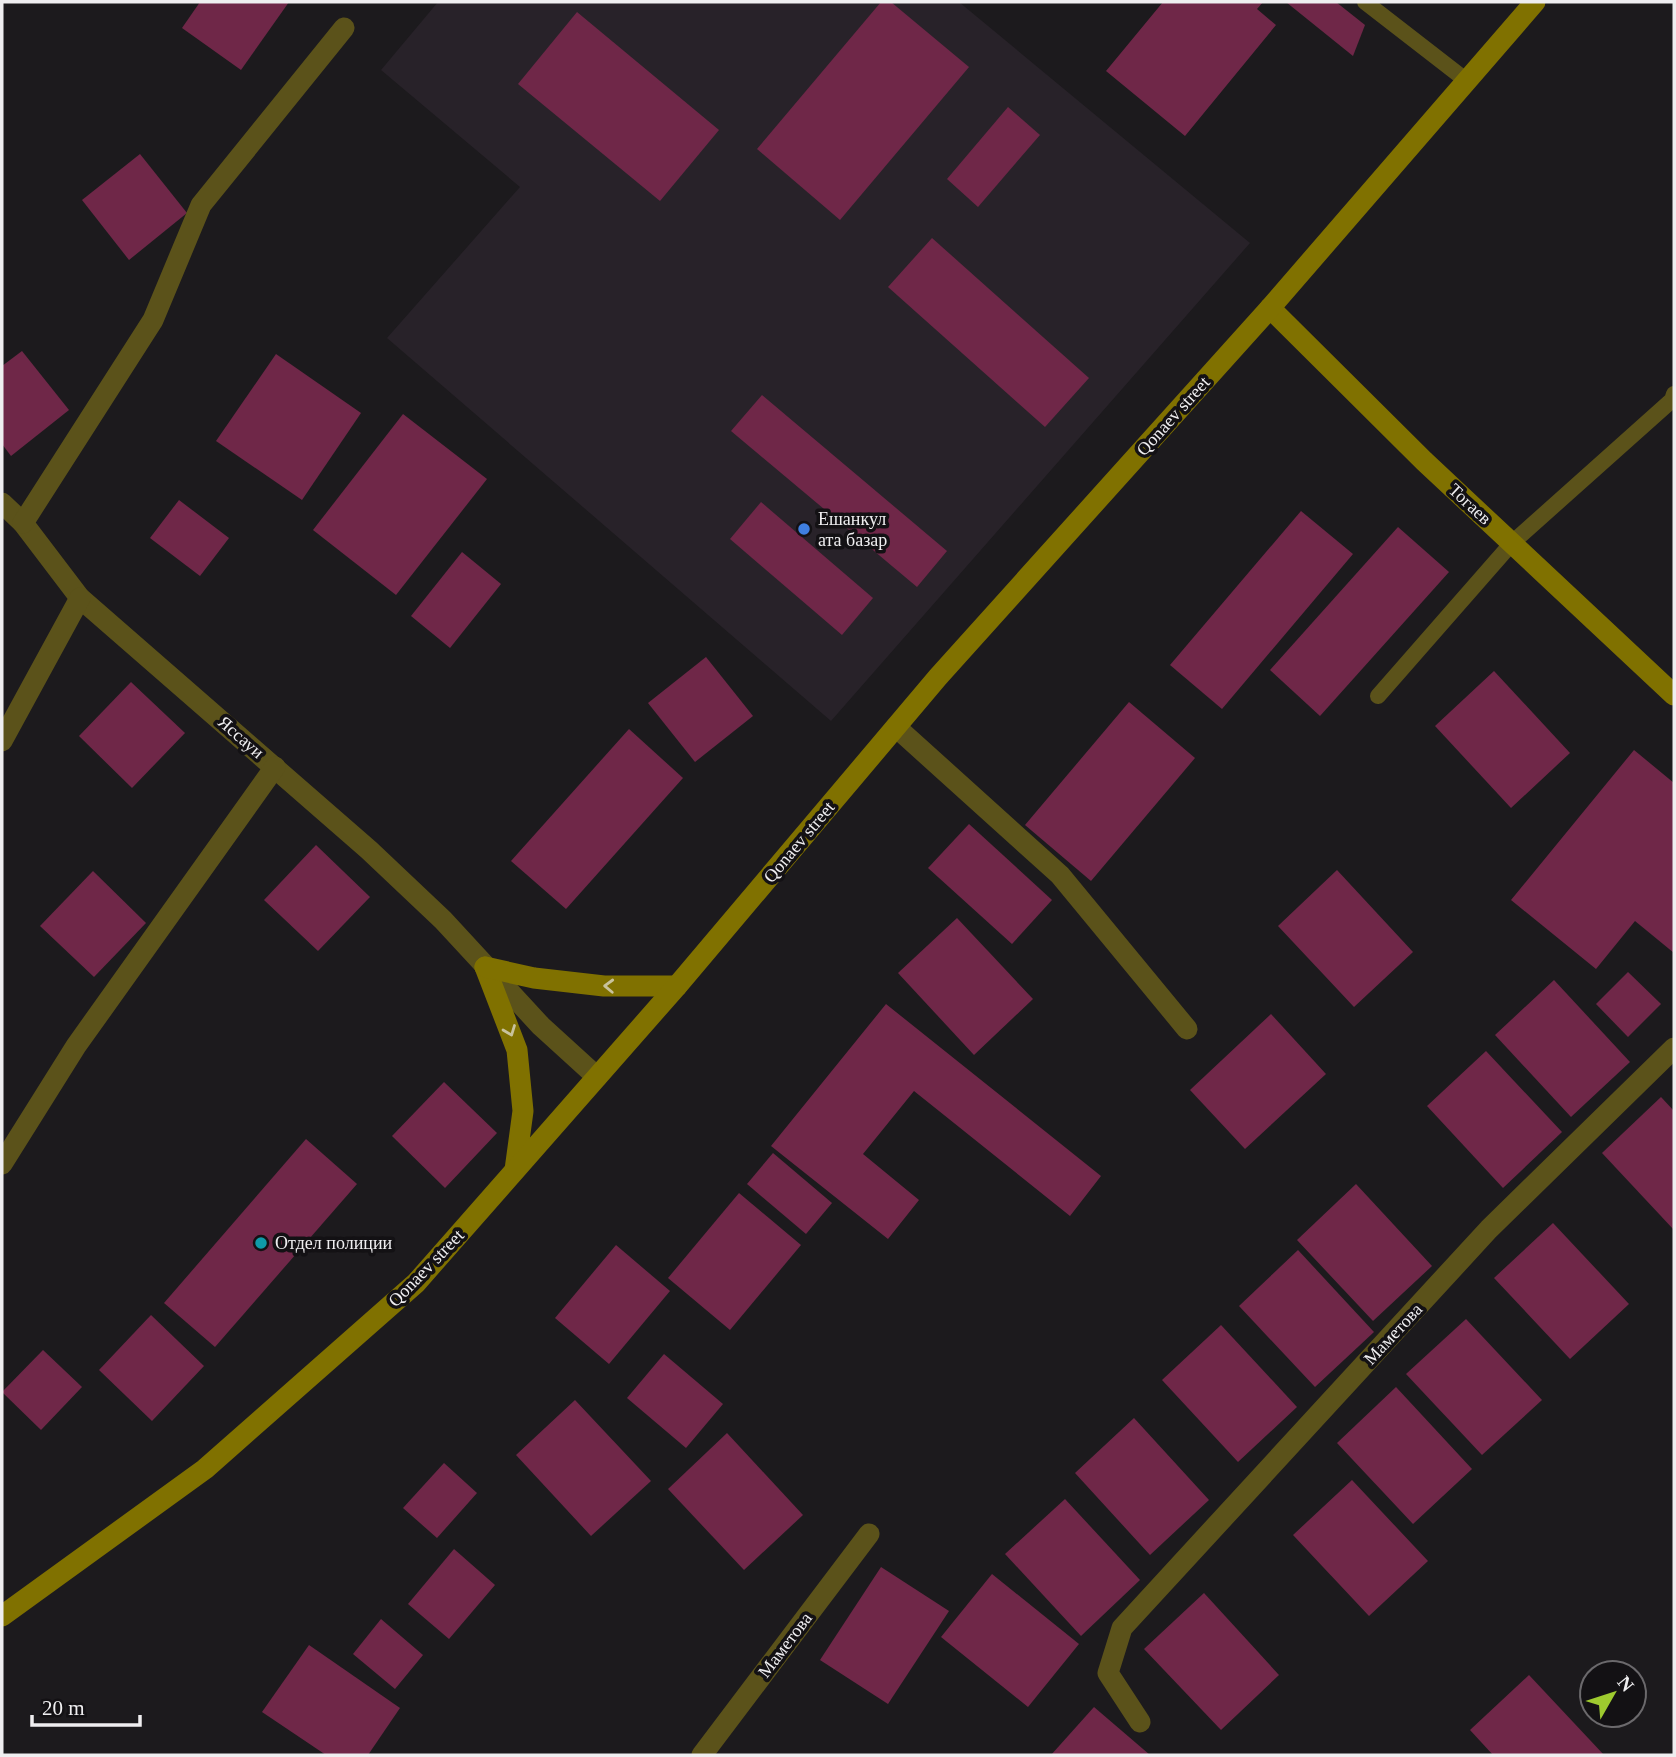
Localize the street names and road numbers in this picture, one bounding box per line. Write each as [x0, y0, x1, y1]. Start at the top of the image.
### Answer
street label: Qonaev street [1132, 372, 1214, 460]
street label: Тогаев [1445, 479, 1495, 529]
street label: Яссауи [214, 712, 268, 762]
street label: Qonaev street [759, 797, 839, 887]
street label: Qonaev street [384, 1225, 468, 1311]
street label: Маметова [1360, 1299, 1426, 1369]
street label: Маметова [754, 1609, 816, 1681]

